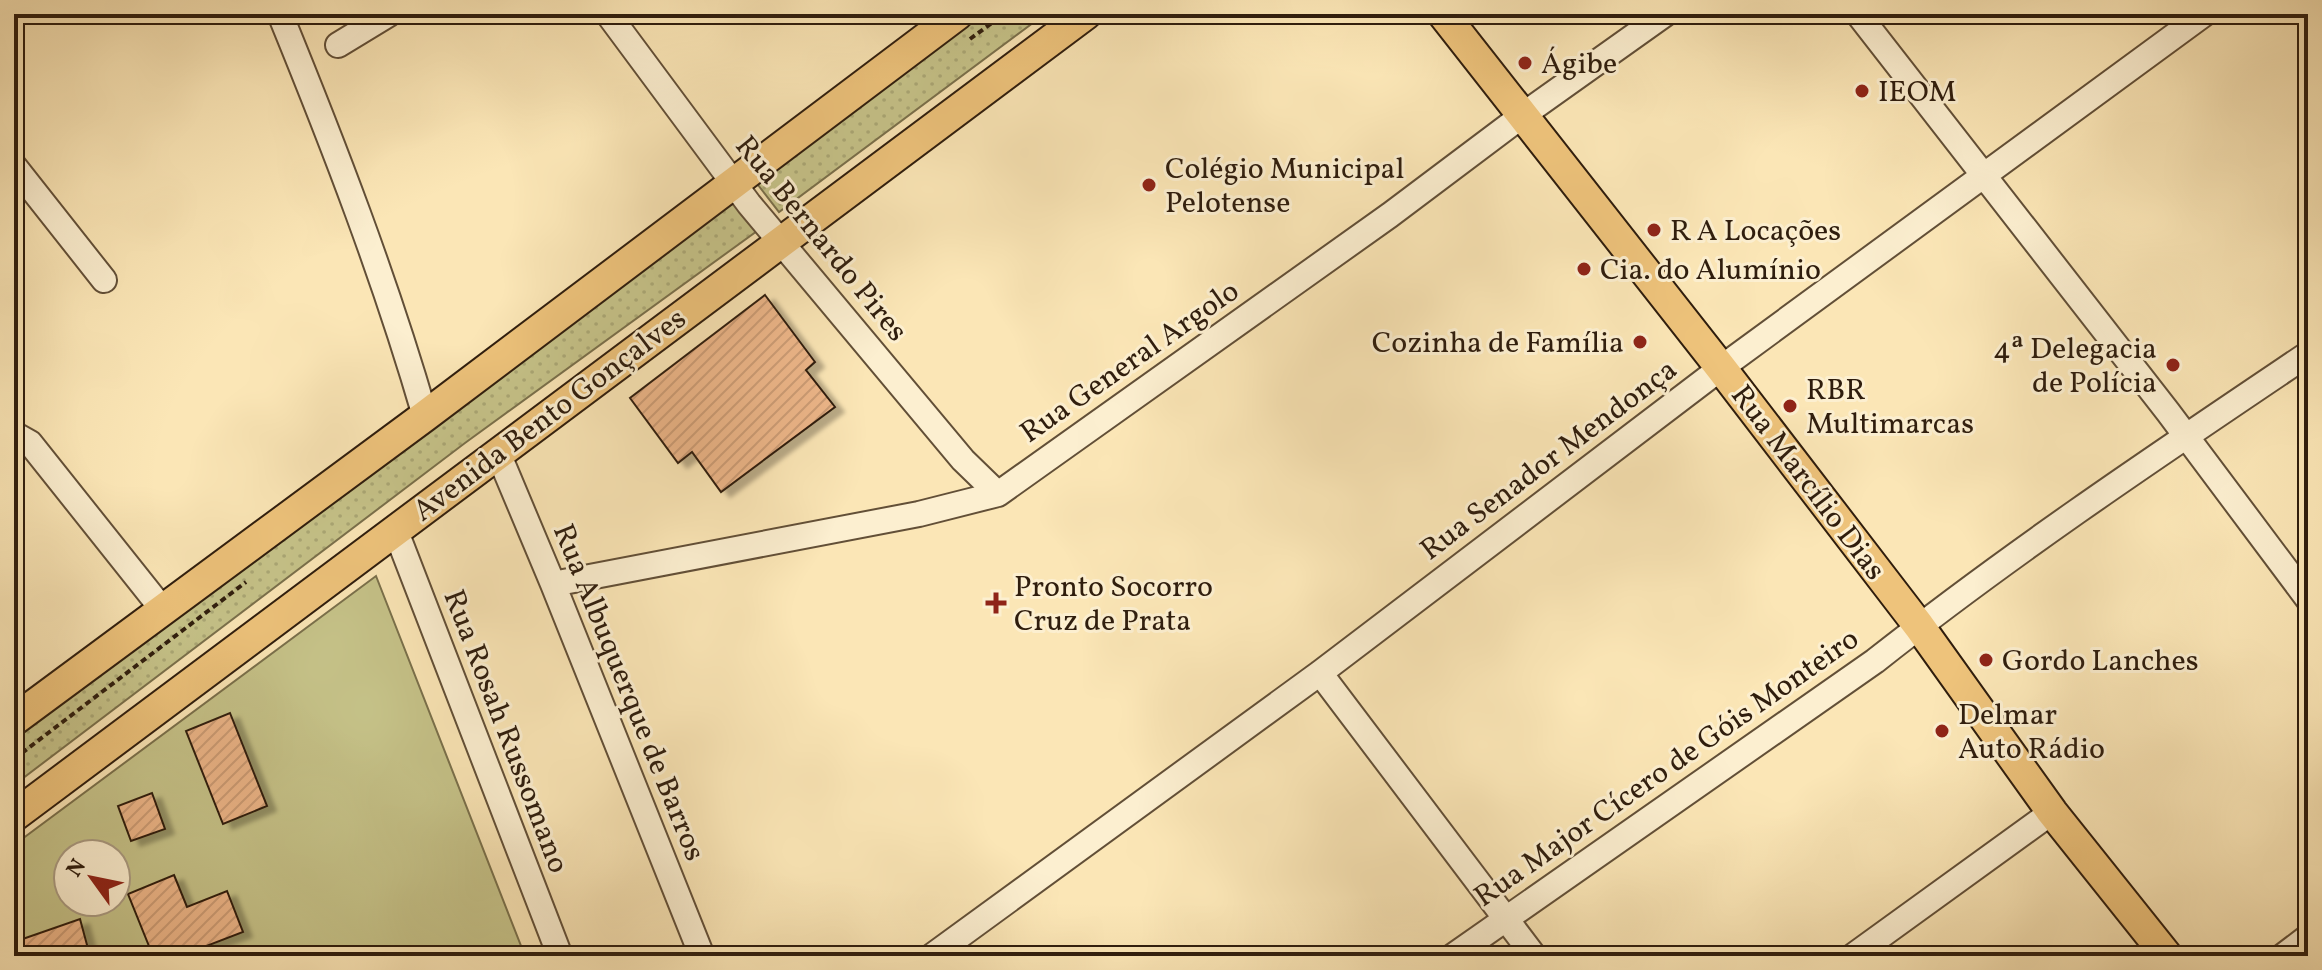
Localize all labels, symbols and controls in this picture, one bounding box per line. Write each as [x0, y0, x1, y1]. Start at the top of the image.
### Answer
place label: Ágibe [1541, 44, 1617, 86]
marker: Ágibe [1516, 54, 1534, 72]
place label: IEOM [1878, 72, 1957, 114]
marker: IEOM [1853, 82, 1871, 100]
street label: Rua Bernardo Pires [724, 127, 917, 351]
place label: Colégio Municipal Pelotense [1165, 149, 1405, 225]
marker: Colégio Municipal Pelotense [1140, 176, 1158, 194]
place label: R A Locações [1670, 211, 1841, 253]
marker: R A Locações [1645, 221, 1663, 239]
place label: Cia. do Alumínio [1600, 250, 1821, 292]
marker: Cia. do Alumínio [1575, 260, 1593, 278]
street label: Rua General Argolo [1012, 271, 1248, 454]
street label: Avenida Bento Gonçalves [405, 299, 696, 532]
place label: Cozinha de Família [1372, 323, 1624, 365]
place label: 4ª Delegacia de Polícia [1993, 329, 2157, 405]
marker: Cozinha de Família [1631, 333, 1649, 351]
street label: Rua Senador Mendonça [1412, 350, 1686, 571]
marker: 4ª Delegacia de Polícia [2164, 356, 2182, 374]
place label: RBR Multimarcas [1806, 370, 1974, 446]
street label: Rua Marcílio Dias [1720, 377, 1895, 590]
marker: RBR Multimarcas [1781, 397, 1799, 415]
street label: Rua Albuquerque de Barros [541, 518, 715, 868]
place label: Pronto Socorro Cruz de Prata [1014, 567, 1213, 643]
street label: Rua Rosah Russomano [432, 584, 579, 879]
marker: Pronto Socorro Cruz de Prata [985, 592, 1007, 614]
street label: Rua Major Cícero de Góis Monteiro [1466, 619, 1868, 918]
place label: Gordo Lanches [2002, 641, 2199, 683]
marker: Gordo Lanches [1977, 651, 1995, 669]
place label: Delmar Auto Rádio [1958, 695, 2105, 771]
marker: Delmar Auto Rádio [1933, 722, 1951, 740]
north arrow [52, 838, 132, 918]
text: N [60, 853, 95, 884]

